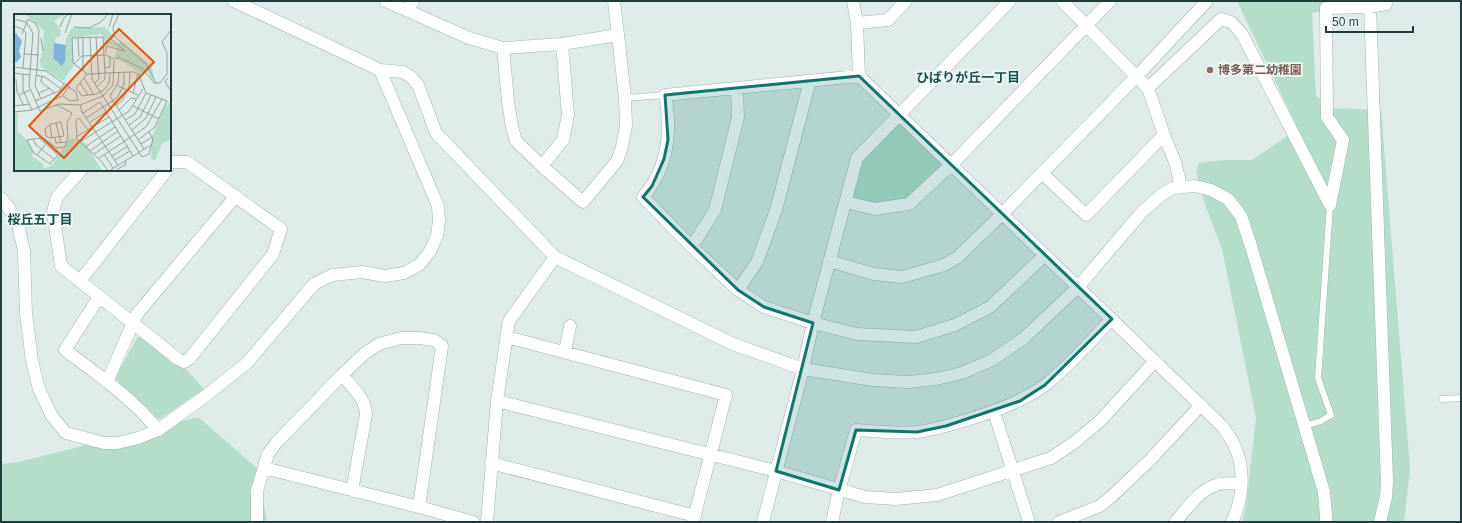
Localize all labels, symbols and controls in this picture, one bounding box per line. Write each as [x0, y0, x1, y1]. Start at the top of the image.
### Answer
scale bar [1326, 8, 1413, 34]
inset map [14, 14, 171, 171]
text: 50 m [1332, 15, 1359, 29]
place label: 博多第二幼稚園 [1218, 63, 1302, 77]
marker: 博多第二幼稚園 [1205, 65, 1215, 75]
district label: ひばりが丘一丁目 [916, 70, 1020, 85]
district label: 桜丘五丁目 [7, 212, 73, 227]

